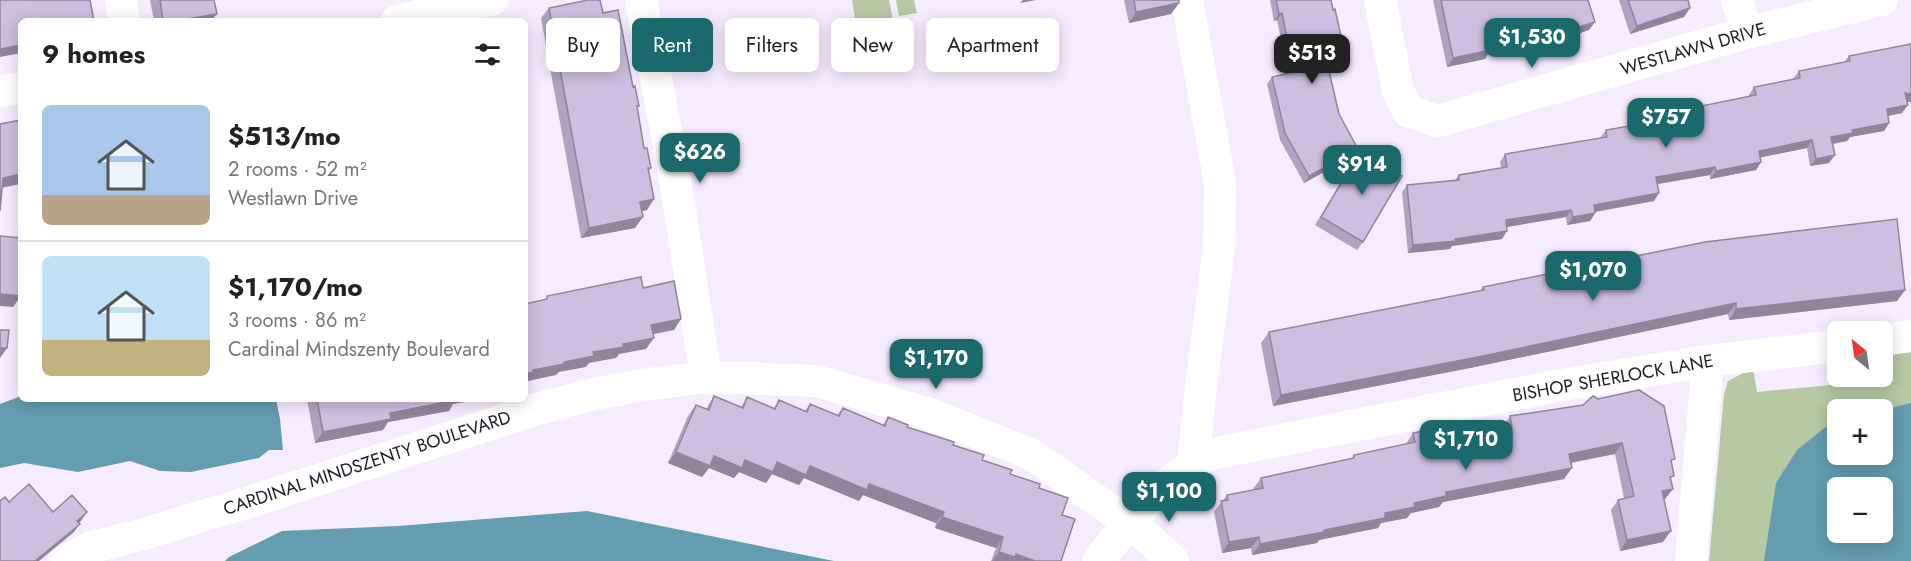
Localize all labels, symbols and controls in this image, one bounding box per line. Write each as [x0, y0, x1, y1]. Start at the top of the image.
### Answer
street label: WESTLAWN DRIVE [1617, 16, 1769, 82]
chip: Buy [546, 18, 620, 72]
chip: Rent [632, 18, 713, 72]
chip: Filters [725, 18, 819, 72]
chip: New [831, 18, 914, 72]
chip: Apartment [926, 18, 1059, 72]
pin: $1,530 [1483, 18, 1581, 69]
text: $1,530 [1498, 23, 1566, 52]
pin: $513 [1276, 34, 1348, 85]
text: 9 homes [42, 35, 145, 73]
icon: filters [471, 38, 504, 71]
text: $513 [1288, 39, 1336, 68]
pin: $757 [1630, 98, 1702, 149]
text: $757 [1641, 103, 1691, 132]
text: $513/mo [228, 117, 341, 155]
icon: home [90, 129, 162, 201]
pin: $626 [664, 133, 736, 184]
text: $626 [674, 138, 726, 167]
pin: $914 [1326, 145, 1398, 196]
text: $914 [1337, 150, 1387, 179]
text: 2 rooms · 52 m² [228, 155, 367, 184]
text: Westlawn Drive [228, 184, 358, 213]
pin: $1,070 [1544, 251, 1642, 302]
text: $1,070 [1559, 256, 1627, 285]
text: $1,170/mo [228, 268, 363, 306]
icon: home [90, 280, 162, 352]
text: 3 rooms · 86 m² [228, 306, 366, 335]
north arrow [1827, 321, 1893, 387]
map controls [1827, 321, 1893, 543]
text: Cardinal Mindszenty Boulevard [228, 335, 490, 364]
pin: $1,170 [887, 339, 985, 390]
text: $1,170 [904, 344, 968, 373]
street label: BISHOP SHERLOCK LANE [1511, 348, 1715, 408]
button: + [1827, 399, 1893, 465]
street label: CARDINAL MINDSZENTY BOULEVARD [220, 404, 514, 522]
pin: $1,710 [1417, 420, 1515, 471]
text: $1,710 [1434, 425, 1498, 454]
pin: $1,100 [1120, 472, 1218, 523]
text: $1,100 [1136, 477, 1202, 506]
button: − [1827, 477, 1893, 543]

